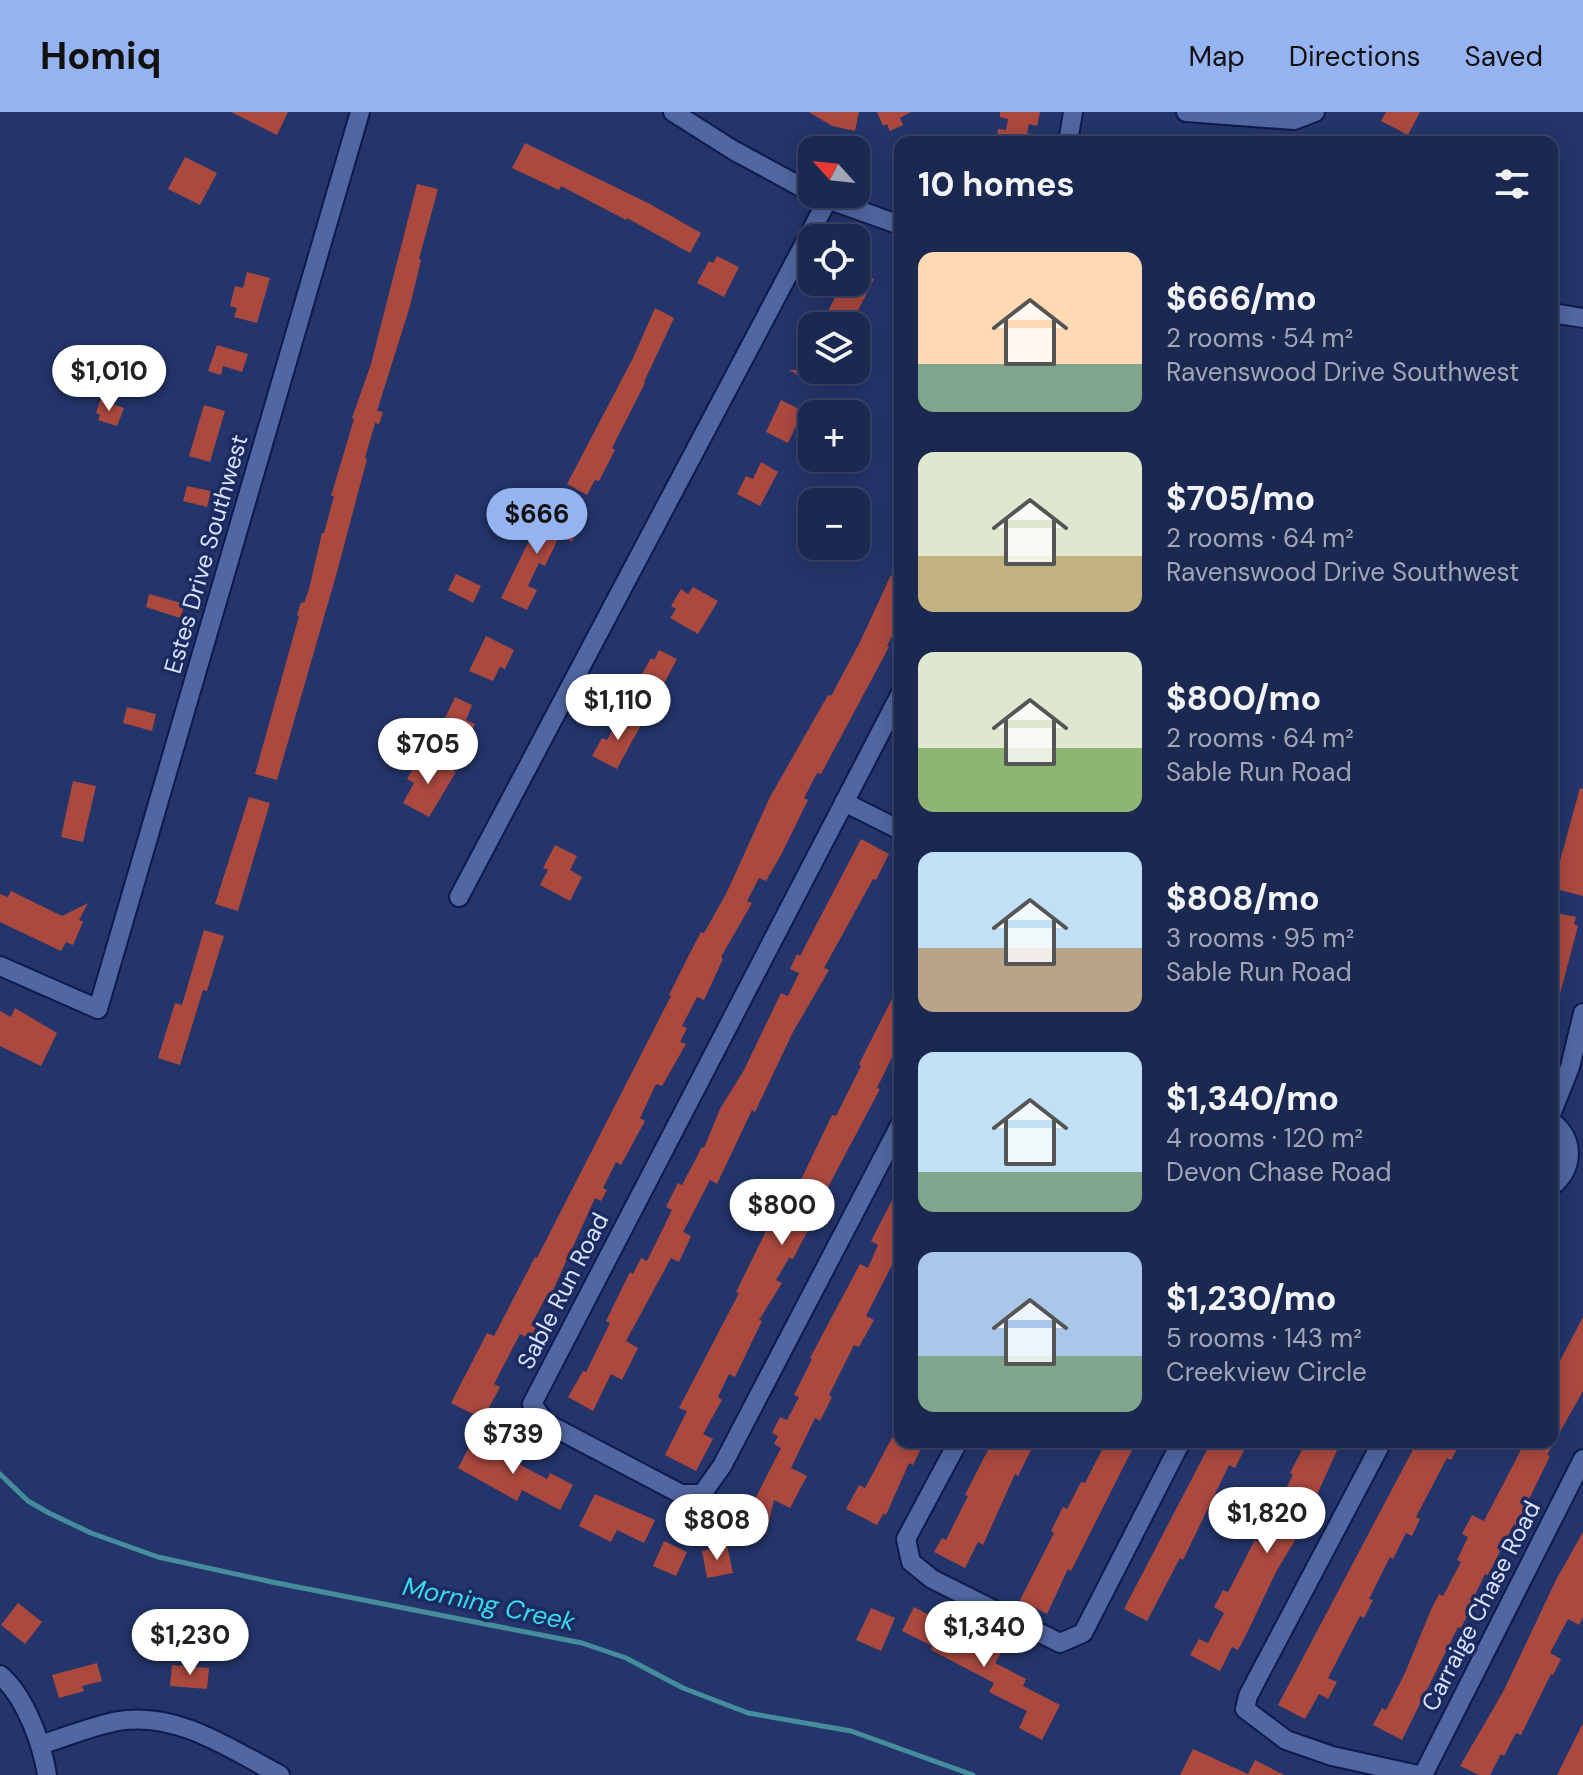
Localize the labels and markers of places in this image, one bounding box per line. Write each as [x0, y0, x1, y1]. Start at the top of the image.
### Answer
pin: $1,010 [44, 345, 174, 413]
pin: $666 [490, 488, 584, 556]
pin: $1,110 [553, 674, 683, 742]
pin: $705 [381, 718, 475, 786]
pin: $800 [735, 1179, 829, 1247]
pin: $739 [466, 1408, 560, 1476]
pin: $1,820 [1202, 1487, 1332, 1555]
pin: $808 [670, 1494, 764, 1562]
pin: $1,340 [919, 1601, 1049, 1669]
pin: $1,230 [125, 1609, 255, 1677]

